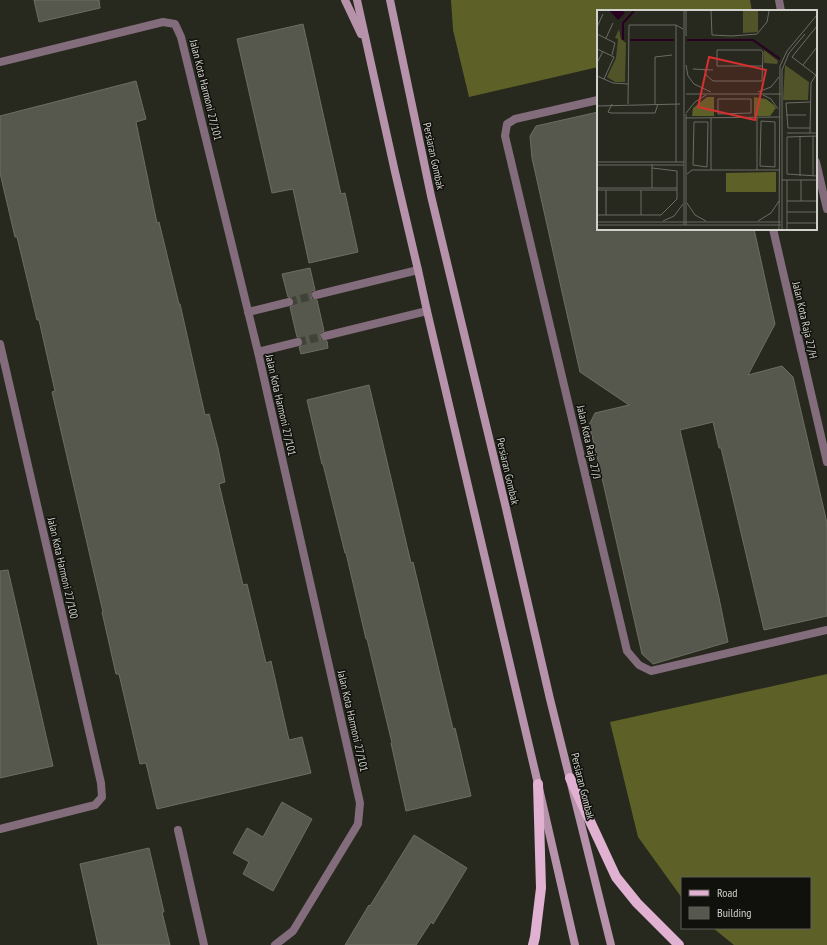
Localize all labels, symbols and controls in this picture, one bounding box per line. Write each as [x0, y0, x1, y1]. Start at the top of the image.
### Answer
inset map [597, 10, 817, 230]
street label: Jalan Kota Harmoni 27/101 [186, 37, 225, 142]
street label: Persiaran Gombak [420, 121, 448, 191]
street label: Jalan Kota Raja 27/H [789, 279, 821, 360]
street label: Jalan Kota Harmoni 27/101 [262, 352, 299, 457]
street label: Jalan Kota Raja 27/J [573, 403, 604, 480]
street label: Persiaran Gombak [494, 436, 523, 506]
street label: Jalan Kota Harmoni 27/100 [44, 515, 81, 620]
street label: Jalan Kota Harmoni 27/101 [334, 668, 371, 773]
street label: Persiaran Gombak [568, 751, 598, 821]
legend [681, 877, 811, 929]
text: Road [717, 885, 737, 900]
text: Building [717, 905, 752, 920]

